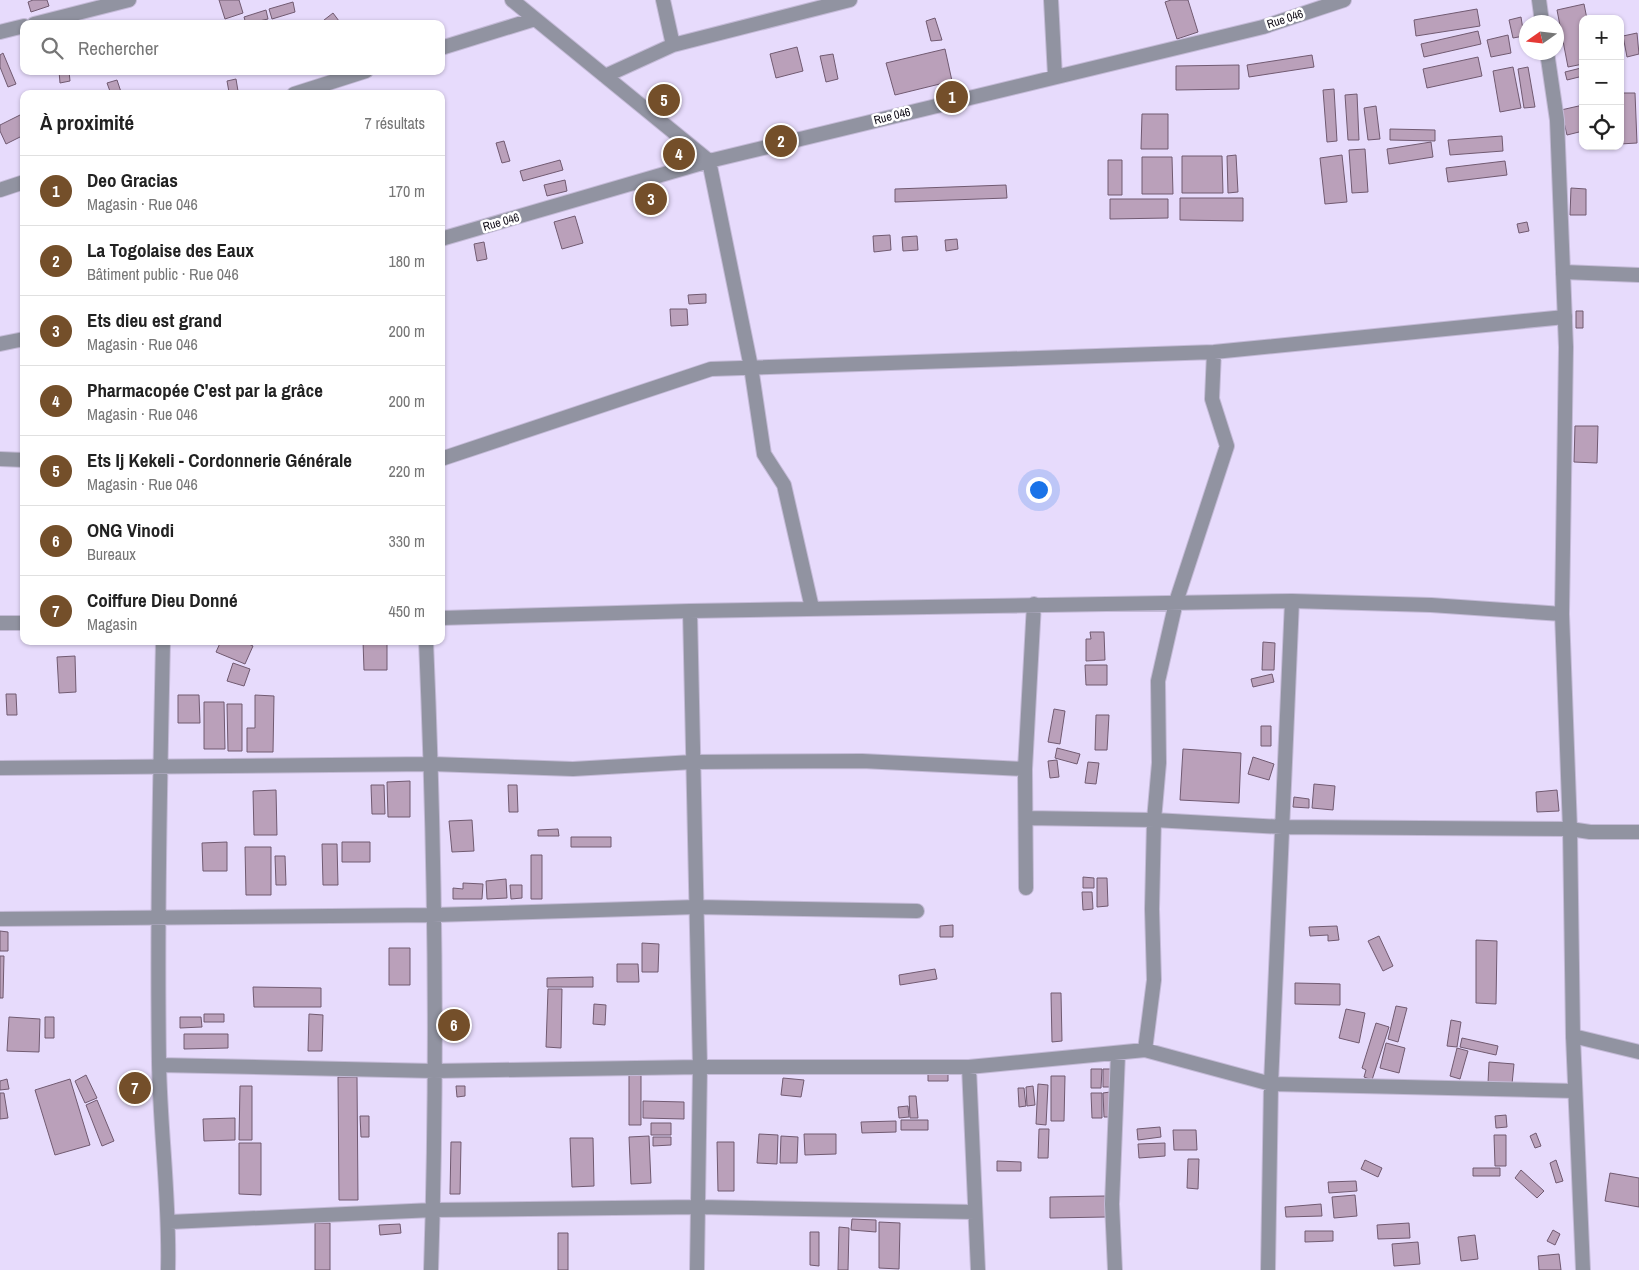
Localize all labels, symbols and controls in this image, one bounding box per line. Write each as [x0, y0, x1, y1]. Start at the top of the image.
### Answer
street label: Rue 046 [1265, 6, 1305, 32]
north arrow [1519, 15, 1564, 60]
map controls [1579, 15, 1624, 150]
button: + [1579, 15, 1624, 60]
search box [20, 20, 445, 75]
icon: search [38, 34, 66, 62]
text: Rechercher [78, 35, 159, 61]
button: − [1579, 60, 1624, 105]
pin: 1 [936, 78, 968, 116]
pin: 5 [648, 81, 680, 119]
street label: Rue 046 [872, 104, 912, 128]
button: locate [1579, 105, 1624, 150]
text: À proximité [40, 108, 134, 137]
text: 7 résultats [364, 112, 425, 134]
pin: 2 [765, 122, 797, 160]
pin: 4 [663, 135, 695, 173]
text: Deo Gracias [87, 167, 178, 193]
text: 1 [52, 180, 60, 202]
text: 170 m [389, 180, 425, 202]
pin: 3 [635, 180, 667, 218]
text: Magasin · Rue 046 [87, 193, 198, 215]
street label: Rue 046 [481, 209, 521, 235]
text: La Togolaise des Eaux [87, 237, 254, 263]
text: 2 [52, 250, 60, 272]
text: 180 m [389, 250, 425, 272]
text: Bâtiment public · Rue 046 [87, 263, 239, 285]
text: Ets dieu est grand [87, 307, 222, 333]
text: 3 [52, 320, 60, 342]
text: 200 m [389, 320, 425, 342]
text: Magasin · Rue 046 [87, 333, 198, 355]
text: Pharmacopée C'est par la grâce [87, 377, 323, 403]
text: 4 [52, 390, 60, 412]
text: 200 m [389, 390, 425, 412]
text: Magasin · Rue 046 [87, 403, 198, 425]
text: Ets Ij Kekeli - Cordonnerie Générale [87, 447, 352, 473]
text: 5 [52, 460, 60, 482]
text: 220 m [389, 460, 425, 482]
text: Magasin · Rue 046 [87, 473, 198, 495]
your location [1026, 477, 1052, 503]
text: ONG Vinodi [87, 517, 174, 543]
text: 6 [52, 530, 60, 552]
text: 330 m [389, 530, 425, 552]
text: Bureaux [87, 543, 136, 565]
text: Coiffure Dieu Donné [87, 587, 238, 613]
text: 7 [52, 600, 60, 622]
text: 450 m [389, 600, 425, 622]
text: Magasin [87, 613, 137, 635]
pin: 6 [438, 1006, 470, 1044]
pin: 7 [119, 1069, 151, 1107]

